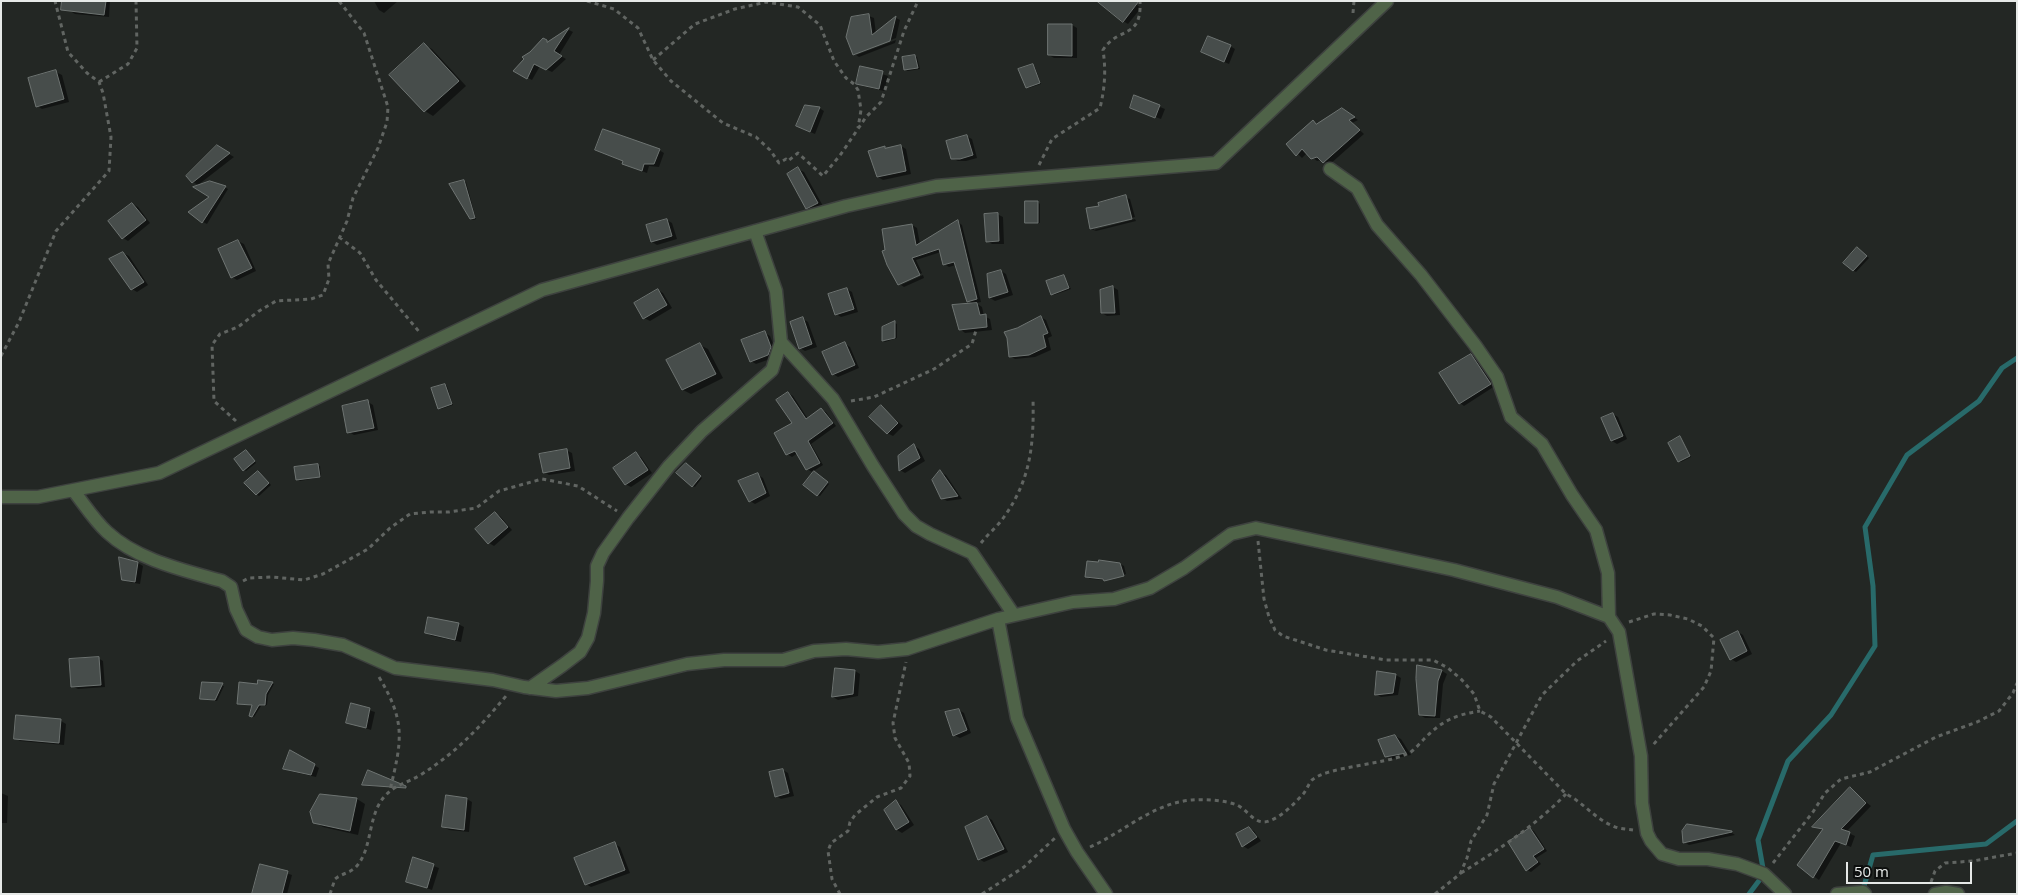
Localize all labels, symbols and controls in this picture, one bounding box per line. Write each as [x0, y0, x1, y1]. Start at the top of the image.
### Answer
scale bar [1848, 852, 1974, 884]
text: 50 m [1854, 861, 1889, 881]

